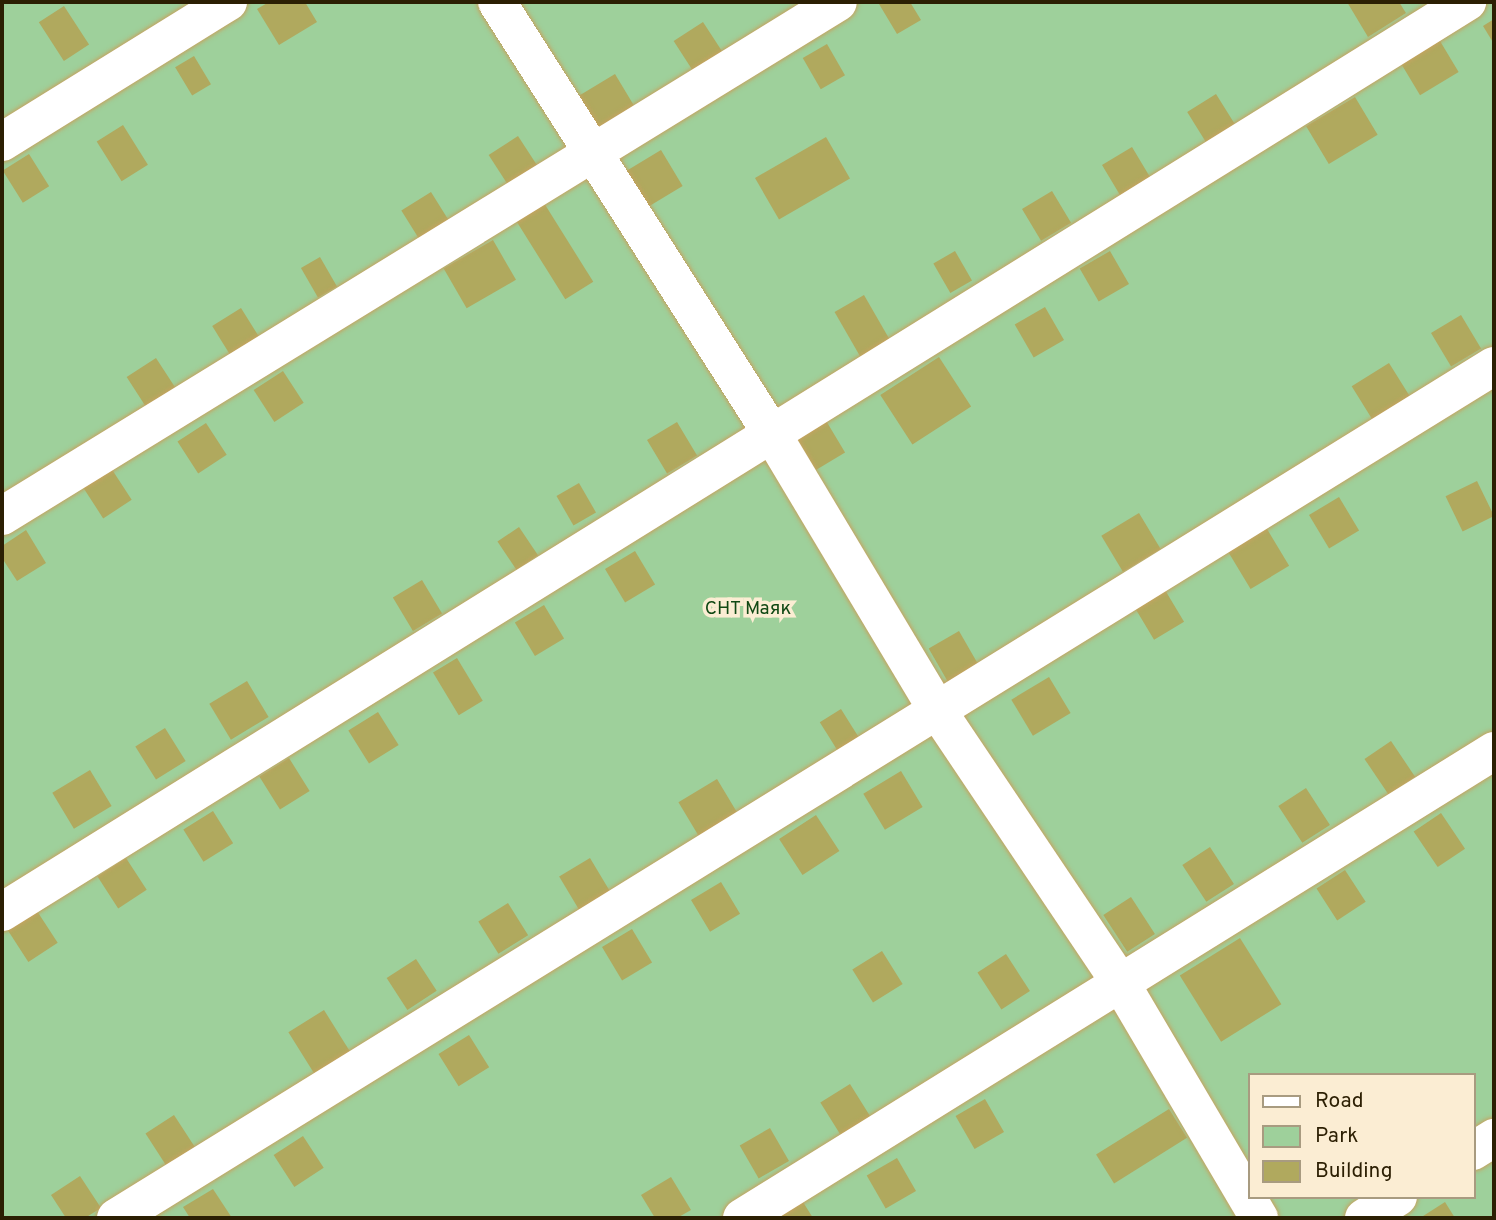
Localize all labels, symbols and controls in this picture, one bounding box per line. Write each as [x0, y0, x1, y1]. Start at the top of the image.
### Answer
park label: СНТ Маяк [704, 599, 792, 621]
legend [1248, 1073, 1475, 1199]
text: Road [1315, 1088, 1364, 1115]
text: Park [1315, 1123, 1358, 1150]
text: Building [1315, 1158, 1393, 1185]

